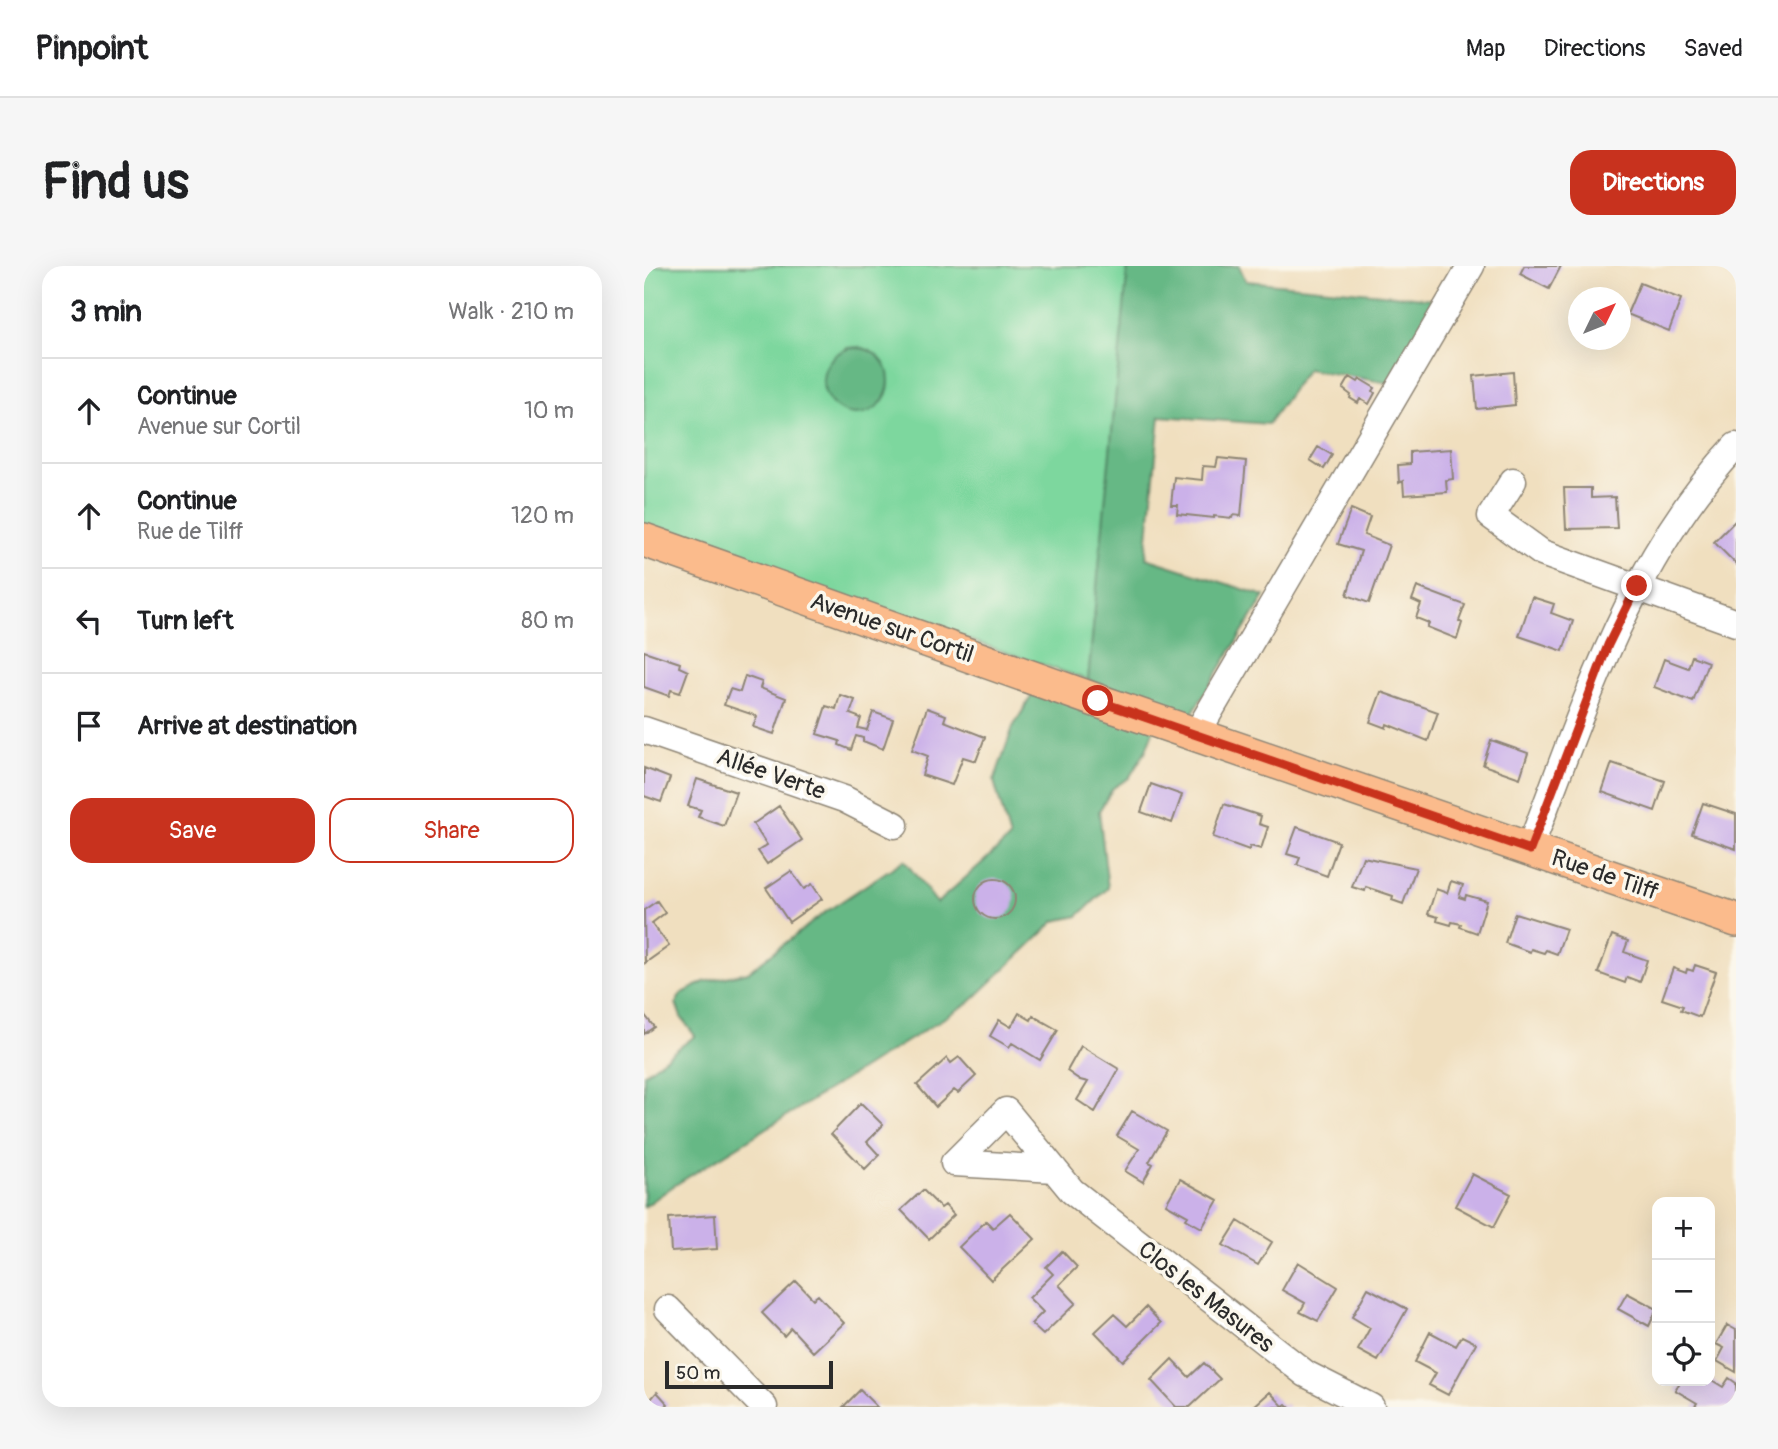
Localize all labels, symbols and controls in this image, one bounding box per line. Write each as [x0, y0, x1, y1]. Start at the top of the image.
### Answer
text: Pinpoint [35, 28, 148, 69]
text: Map [1466, 34, 1506, 63]
text: Directions [1544, 34, 1645, 63]
text: Saved [1683, 34, 1743, 63]
button: Directions [1570, 150, 1736, 215]
text: Find us [42, 152, 189, 213]
north arrow [1568, 287, 1631, 350]
text: 3 min [70, 293, 142, 330]
text: Walk · 210 m [448, 297, 574, 326]
text: Continue [137, 380, 237, 412]
icon: ahead [70, 392, 108, 430]
text: 10 m [524, 396, 574, 425]
text: Avenue sur Cortil [137, 412, 301, 441]
text: Continue [137, 485, 237, 517]
icon: ahead [70, 497, 108, 535]
text: 120 m [511, 501, 574, 530]
text: Rue de Tilff [137, 517, 243, 546]
route end [1621, 570, 1652, 601]
street label: Avenue sur Cortil [806, 586, 978, 670]
icon: left [70, 602, 108, 640]
text: Turn left [137, 605, 233, 637]
text: 80 m [521, 606, 574, 635]
route start [1082, 685, 1113, 716]
icon: arrive [70, 707, 108, 745]
text: Arrive at destination [137, 710, 357, 742]
street label: Allée Verte [713, 742, 829, 806]
button: Save [70, 798, 315, 863]
button: Share [329, 798, 574, 863]
street label: Rue de Tilff [1548, 843, 1663, 907]
map controls [1652, 1197, 1715, 1386]
button: + [1652, 1197, 1715, 1260]
street label: Clos les Masures [1132, 1235, 1280, 1359]
button: − [1652, 1260, 1715, 1323]
button: locate [1652, 1323, 1715, 1386]
scale bar [665, 1358, 833, 1390]
text: 50 m [676, 1361, 720, 1385]

